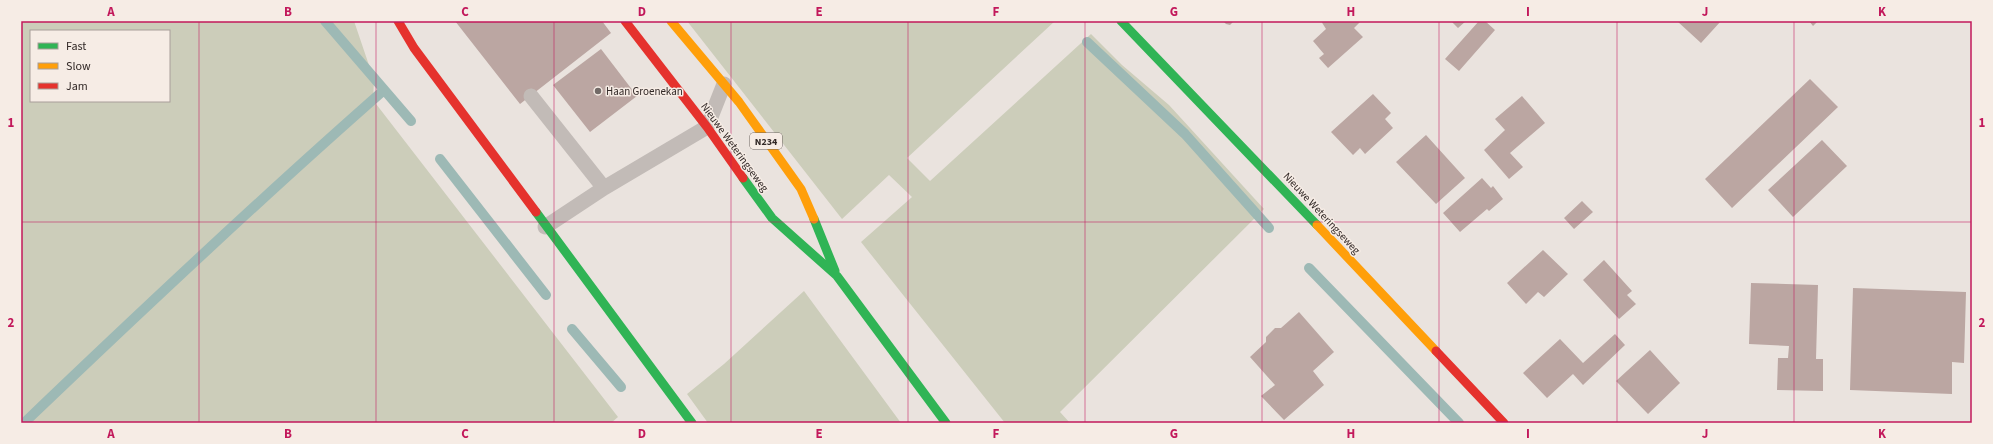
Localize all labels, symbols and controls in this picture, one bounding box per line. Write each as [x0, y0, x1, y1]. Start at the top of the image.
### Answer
text: A [106, 3, 115, 21]
text: B [284, 3, 292, 21]
text: C [461, 3, 469, 21]
text: D [638, 3, 646, 21]
text: E [815, 3, 823, 21]
text: F [993, 3, 1000, 21]
text: G [1170, 3, 1178, 21]
text: H [1347, 3, 1355, 21]
text: I [1526, 3, 1530, 21]
text: J [1702, 3, 1708, 21]
text: K [1878, 3, 1887, 21]
legend [30, 30, 170, 102]
text: Fast [66, 38, 86, 55]
text: Slow [66, 58, 91, 75]
text: Jam [66, 78, 88, 95]
place label: Haan Groenekan [606, 84, 683, 99]
marker: Haan Groenekan [593, 86, 603, 96]
street label: Nieuwe Weteringseweg [697, 100, 772, 195]
text: 1 [8, 114, 15, 132]
text: 1 [1979, 114, 1986, 132]
road number: N234 [750, 133, 782, 149]
street label: Nieuwe Weteringseweg [1280, 169, 1364, 258]
text: 2 [8, 314, 15, 332]
text: 2 [1979, 314, 1986, 332]
text: A [106, 425, 115, 443]
text: B [284, 425, 292, 443]
text: C [461, 425, 469, 443]
text: D [638, 425, 646, 443]
text: E [815, 425, 823, 443]
text: F [993, 425, 1000, 443]
text: G [1170, 425, 1178, 443]
text: H [1347, 425, 1355, 443]
text: I [1526, 425, 1530, 443]
text: J [1702, 425, 1708, 443]
text: K [1878, 425, 1887, 443]

